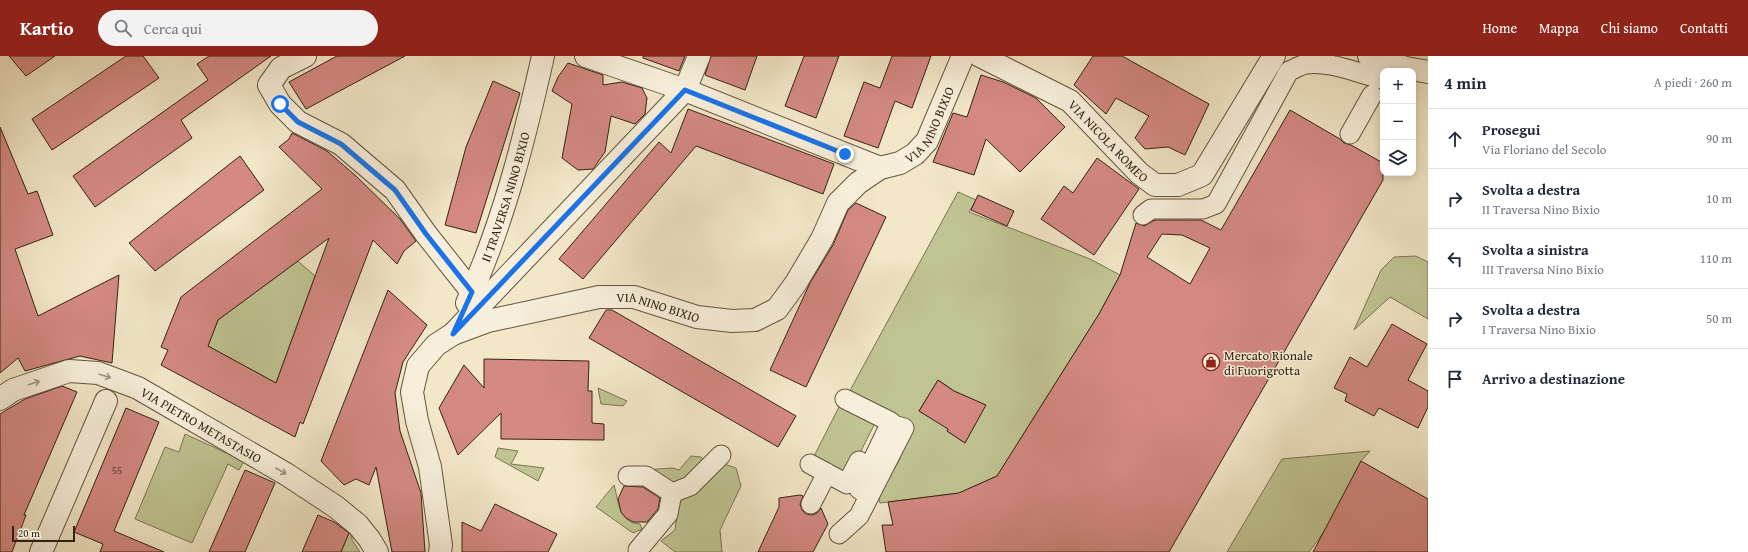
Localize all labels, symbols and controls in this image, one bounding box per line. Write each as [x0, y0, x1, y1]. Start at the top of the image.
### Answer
search box [98, 10, 378, 46]
text: Kartio [20, 14, 74, 42]
icon: search [112, 17, 134, 39]
text: Cerca qui [144, 18, 202, 39]
text: Home [1483, 18, 1517, 38]
text: Mappa [1539, 18, 1579, 38]
text: Chi siamo [1601, 18, 1658, 38]
text: Contatti [1680, 18, 1728, 38]
map controls [1380, 68, 1416, 176]
button: + [1380, 68, 1416, 104]
text: 4 min [1444, 70, 1486, 95]
text: A piedi · 260 m [1654, 73, 1732, 92]
street label: VIA NINO BIXIO [901, 84, 959, 168]
route start [271, 95, 289, 113]
street label: VIA NICOLA ROMEO [1064, 96, 1152, 187]
button: − [1380, 104, 1416, 140]
text: Prosegui [1482, 119, 1540, 140]
icon: ahead [1444, 128, 1466, 150]
text: 90 m [1706, 129, 1732, 148]
street label: II TRAVERSA NINO BIXIO [476, 130, 535, 265]
button: layers [1380, 140, 1416, 176]
text: Via Floriano del Secolo [1482, 140, 1606, 159]
route end [836, 145, 854, 163]
text: Svolta a destra [1482, 179, 1580, 200]
icon: right [1444, 188, 1466, 210]
text: 10 m [1706, 189, 1732, 208]
text: II Traversa Nino Bixio [1482, 200, 1600, 219]
text: Svolta a sinistra [1482, 239, 1589, 260]
icon: left [1444, 248, 1466, 270]
text: 110 m [1700, 249, 1732, 268]
text: III Traversa Nino Bixio [1482, 260, 1604, 279]
street label: VIA NINO BIXIO [616, 288, 702, 327]
text: Svolta a destra [1482, 299, 1580, 320]
icon: right [1444, 308, 1466, 330]
text: 50 m [1706, 309, 1732, 328]
text: I Traversa Nino Bixio [1482, 320, 1596, 339]
place label: Mercato Rionale di Fuorigrotta [1224, 346, 1313, 380]
shop icon: Mercato Rionale di Fuorigrotta [1201, 352, 1221, 372]
icon: arrive [1444, 368, 1466, 390]
text: Arrivo a destinazione [1482, 368, 1625, 389]
one-way arrow [99, 372, 111, 380]
one-way arrow [27, 379, 40, 386]
street label: VIA PIETRO METASTASIO [137, 383, 265, 468]
house number: 55 [112, 462, 122, 478]
one-way arrow [275, 467, 287, 475]
scale bar [12, 524, 75, 543]
text: 20 m [18, 525, 40, 541]

